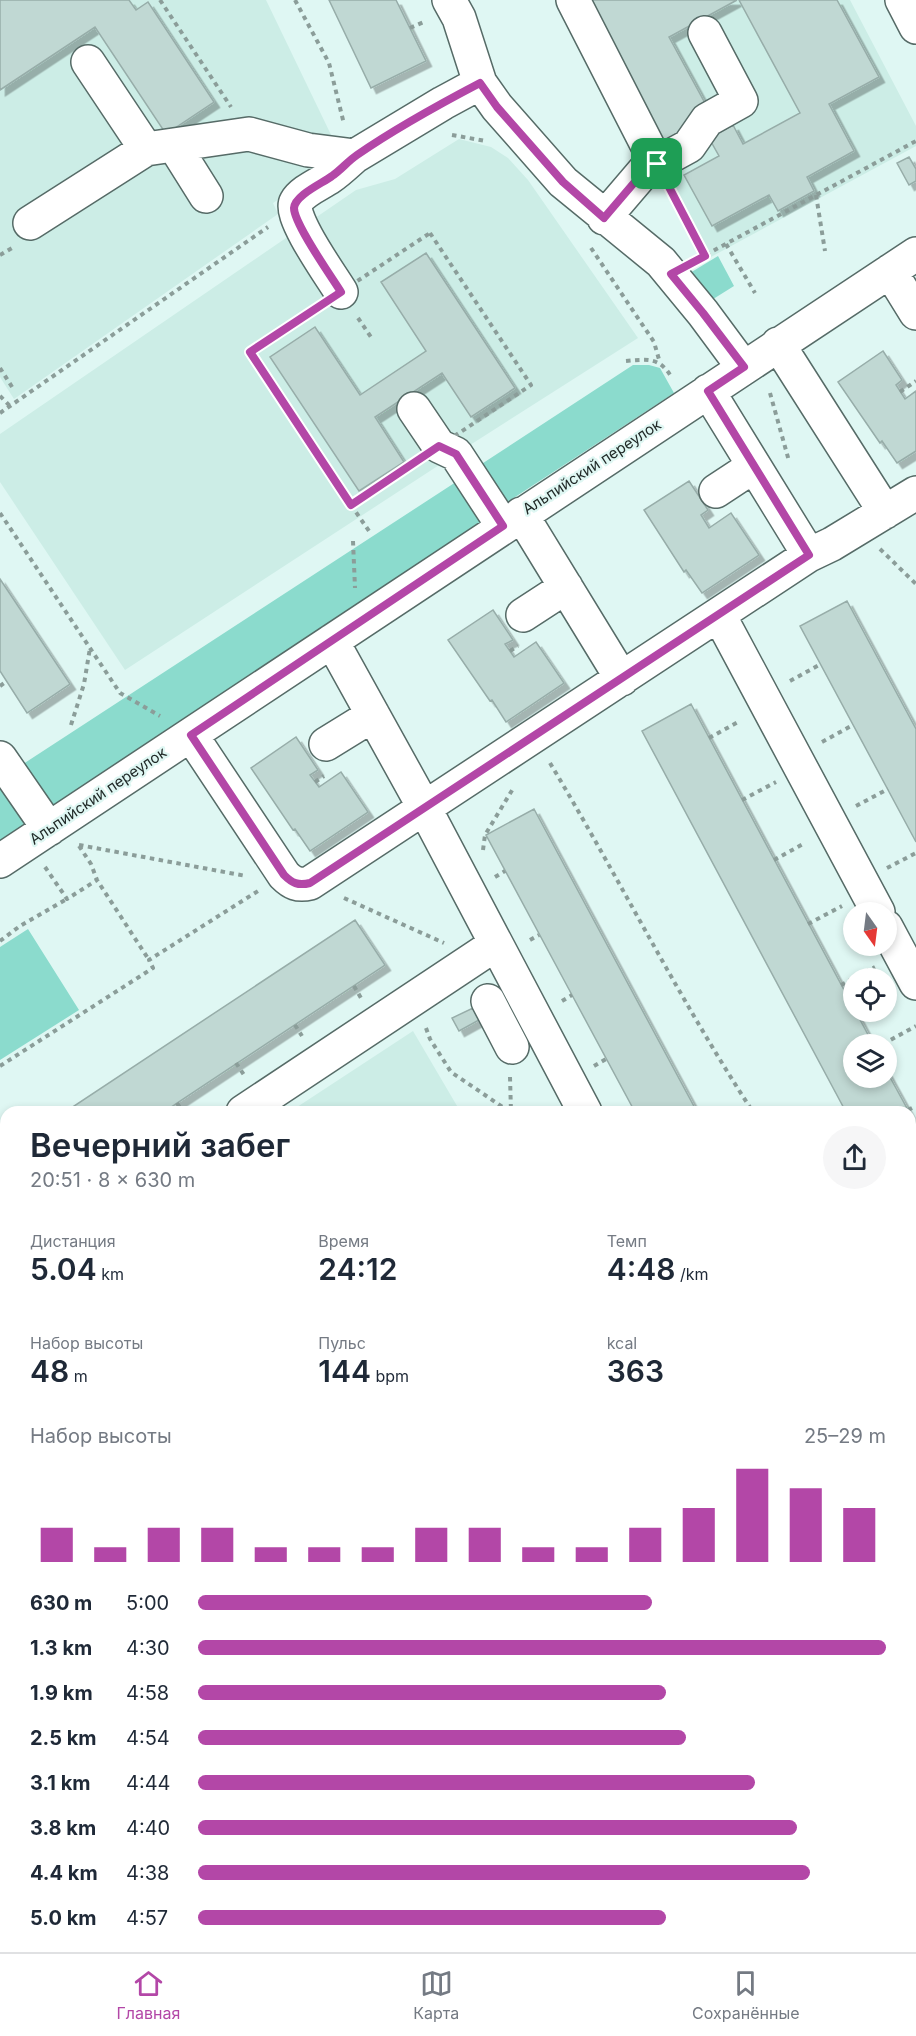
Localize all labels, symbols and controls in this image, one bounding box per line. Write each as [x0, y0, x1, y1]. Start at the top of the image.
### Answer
pin [631, 138, 682, 189]
icon: arrive [640, 147, 673, 180]
street label: Альпийский переулок [519, 415, 665, 518]
street label: Альпийский переулок [26, 743, 170, 849]
north arrow [843, 902, 897, 956]
map controls [843, 902, 897, 1088]
button: locate [843, 968, 897, 1022]
button: layers [843, 1034, 897, 1088]
text: Вечерний забег [30, 1125, 290, 1165]
button: share [823, 1126, 886, 1189]
text: 20:51 · 8 × 630 m [30, 1168, 195, 1192]
text: Дистанция [30, 1231, 116, 1251]
text: Время [318, 1231, 369, 1251]
text: Темп [607, 1231, 647, 1251]
text: 5.04 [30, 1251, 97, 1287]
text: 24:12 [318, 1251, 397, 1287]
text: 4:48 [607, 1251, 675, 1287]
text: km [97, 1264, 124, 1284]
text: /km [675, 1264, 708, 1284]
text: Набор высоты [30, 1333, 143, 1353]
text: Пульс [318, 1333, 366, 1353]
text: kcal [607, 1333, 637, 1353]
text: 48 [30, 1353, 69, 1389]
text: 144 [318, 1353, 371, 1389]
text: 363 [607, 1353, 664, 1389]
text: m [69, 1366, 88, 1386]
text: bpm [371, 1366, 409, 1386]
text: Набор высоты [30, 1424, 172, 1448]
text: 25–29 m [804, 1424, 886, 1448]
text: 630 m [30, 1591, 92, 1615]
text: 5:00 [126, 1591, 169, 1615]
text: 1.3 km [30, 1636, 92, 1660]
text: 4:30 [126, 1636, 170, 1660]
text: 1.9 km [30, 1681, 93, 1705]
text: 4:58 [126, 1681, 169, 1705]
text: 2.5 km [30, 1726, 97, 1750]
text: 4:54 [126, 1726, 170, 1750]
text: 3.1 km [30, 1771, 91, 1795]
text: 4:44 [126, 1771, 171, 1795]
text: 3.8 km [30, 1816, 96, 1840]
text: 4:40 [126, 1816, 170, 1840]
text: 4.4 km [30, 1861, 98, 1885]
text: 4:38 [126, 1861, 169, 1885]
text: 5.0 km [30, 1906, 97, 1930]
text: 4:57 [126, 1906, 168, 1930]
tab: Главная [116, 1967, 180, 2023]
tab: Карта [413, 1967, 459, 2023]
tab: Сохранённые [692, 1967, 800, 2023]

